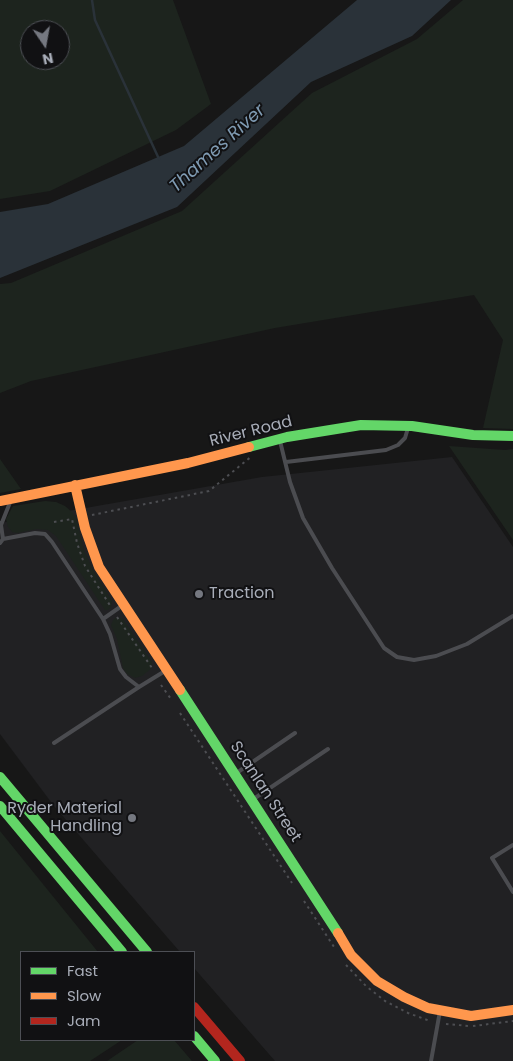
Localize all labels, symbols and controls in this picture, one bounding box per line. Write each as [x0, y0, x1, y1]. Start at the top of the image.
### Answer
north arrow [20, 20, 70, 70]
text: N [41, 48, 55, 70]
water label: Thames River [166, 100, 270, 198]
street label: River Road [208, 412, 294, 452]
place label: Traction [209, 584, 274, 604]
marker: Traction [193, 588, 205, 600]
street label: Scanlan Street [225, 738, 305, 846]
place label: Ryder Material Handling [7, 799, 122, 837]
marker: Ryder Material Handling [126, 812, 138, 824]
legend [20, 951, 195, 1041]
text: Fast [67, 960, 98, 981]
text: Slow [67, 985, 101, 1006]
text: Jam [67, 1010, 101, 1031]

